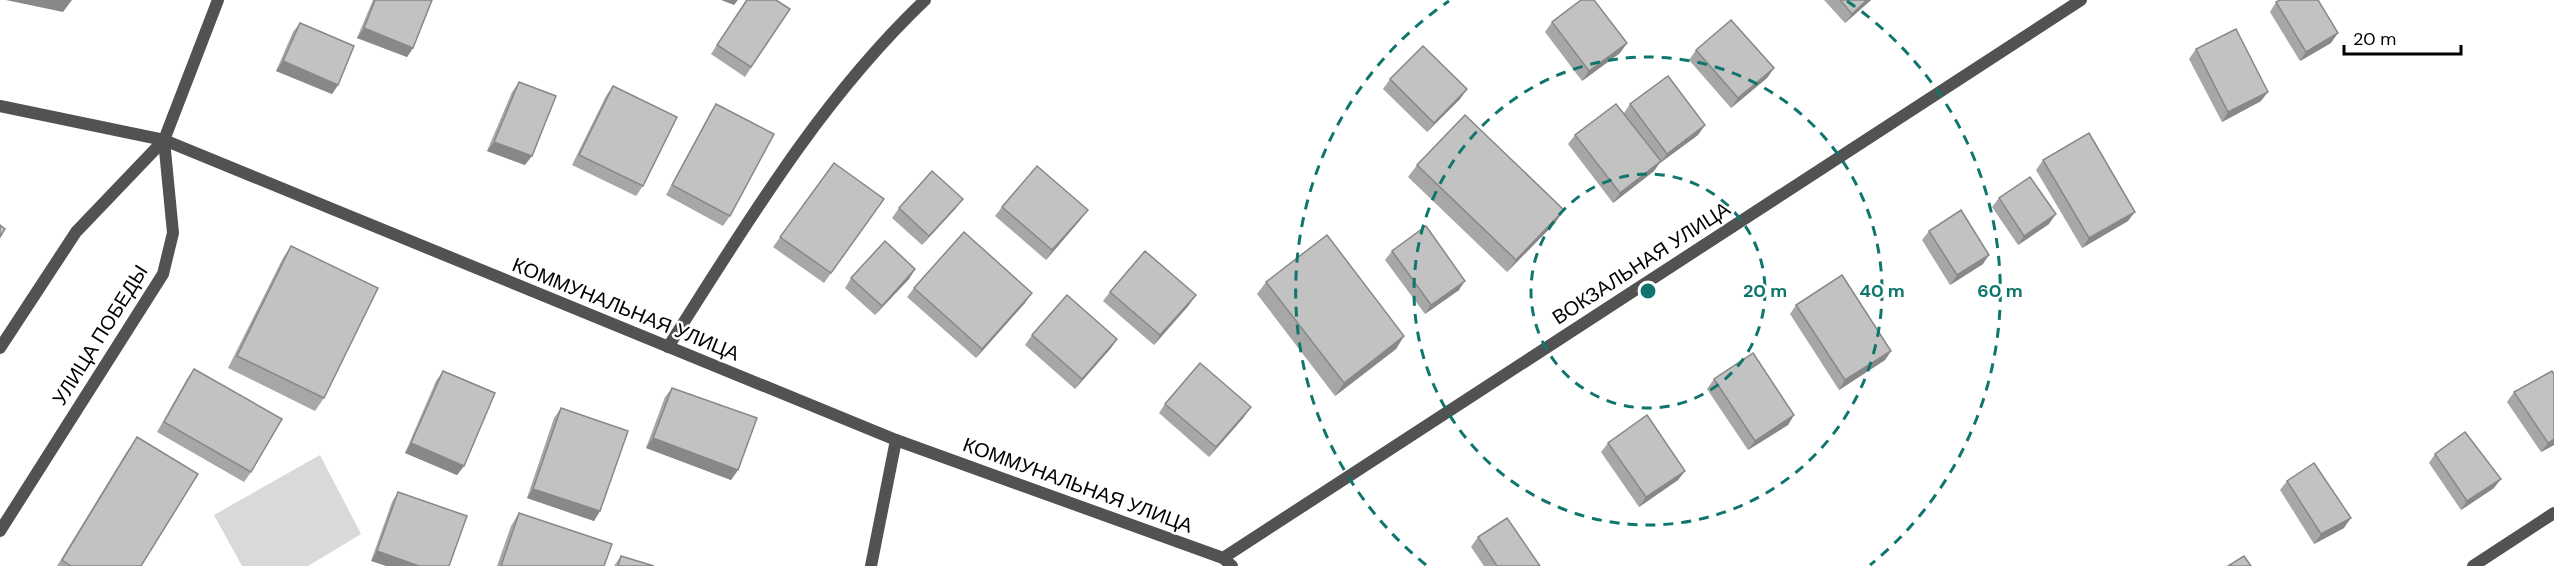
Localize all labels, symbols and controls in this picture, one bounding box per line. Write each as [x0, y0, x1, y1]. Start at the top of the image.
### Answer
scale bar [2344, 18, 2461, 56]
text: 20 m [2353, 27, 2396, 51]
street label: ВОКЗАЛЬНАЯ УЛИЦА [1547, 195, 1735, 330]
street label: КОММУНАЛЬНАЯ УЛИЦА [509, 251, 744, 367]
street label: УЛИЦА ПОБЕДЫ [46, 260, 154, 410]
text: 20 m [1743, 279, 1787, 303]
text: 40 m [1859, 279, 1905, 303]
text: 60 m [1977, 279, 2023, 303]
centre of rings [1638, 281, 1658, 301]
street label: КОММУНАЛЬНАЯ УЛИЦА [960, 431, 1197, 539]

